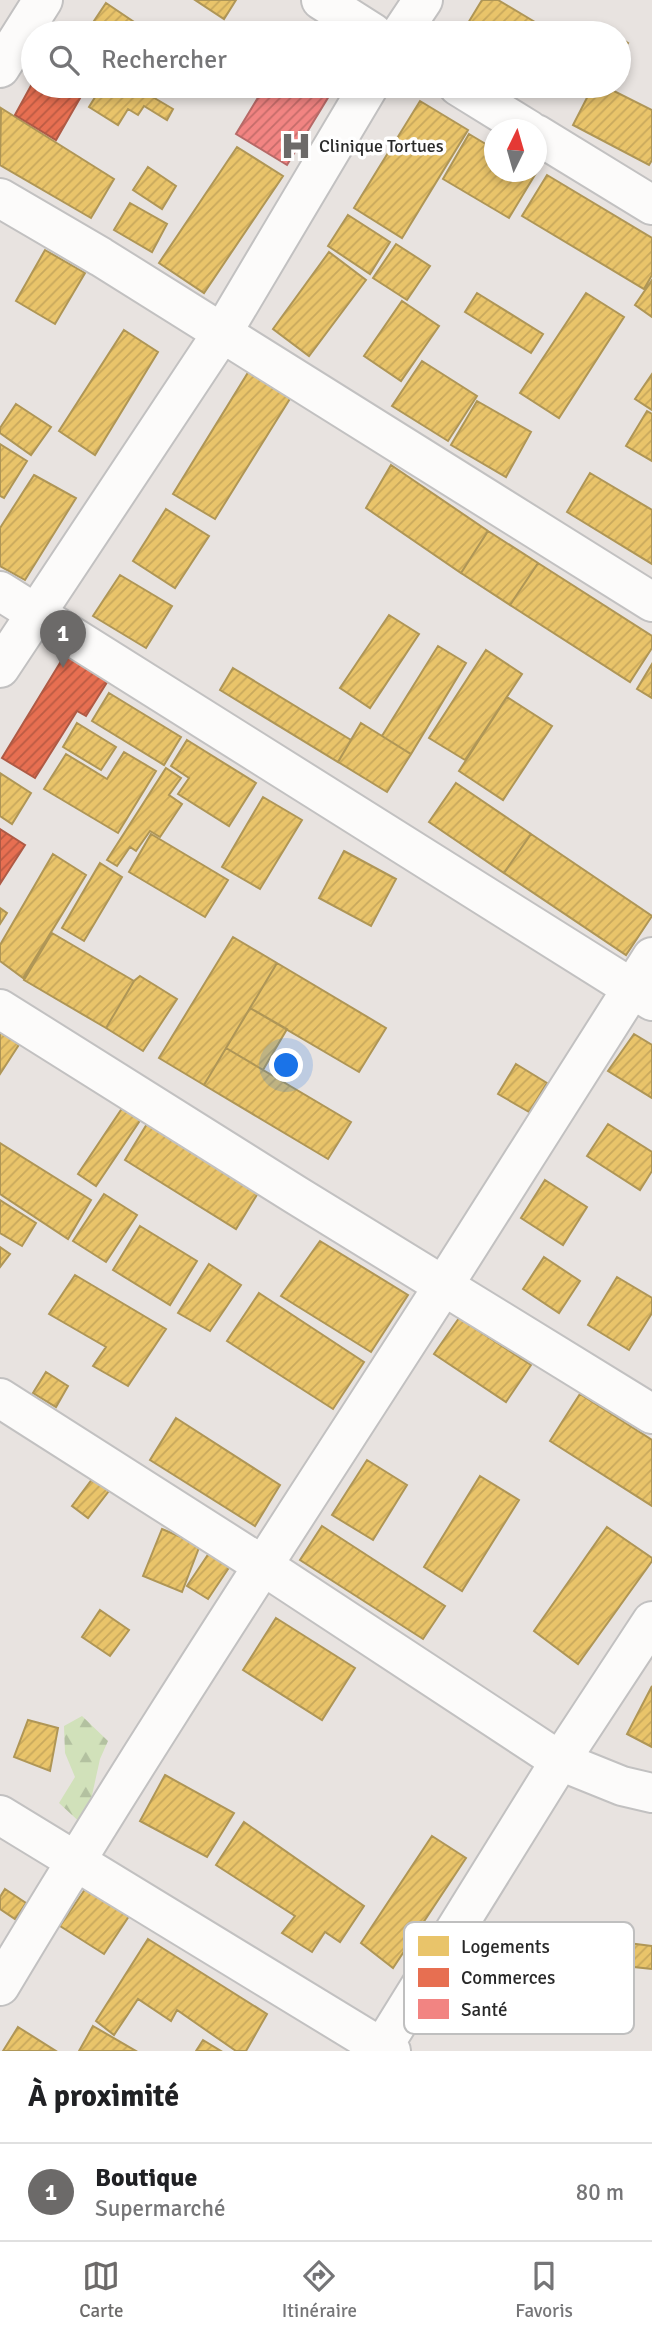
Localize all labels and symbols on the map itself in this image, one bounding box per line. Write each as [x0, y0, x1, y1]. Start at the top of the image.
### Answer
north arrow [484, 119, 547, 182]
hospital icon: Clinique Tortues [279, 129, 313, 163]
place label: Clinique Tortues [319, 135, 444, 157]
pin: 1 [40, 610, 86, 668]
your location [269, 1048, 303, 1082]
legend [404, 1922, 634, 2034]
text: Logements [461, 1935, 550, 1959]
text: Commerces [461, 1966, 555, 1990]
text: Santé [461, 1998, 508, 2022]

